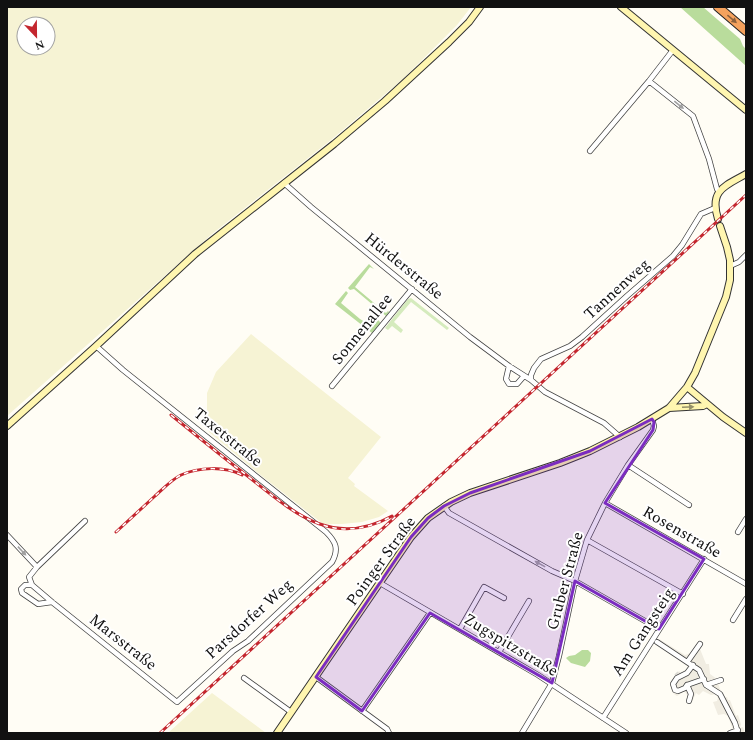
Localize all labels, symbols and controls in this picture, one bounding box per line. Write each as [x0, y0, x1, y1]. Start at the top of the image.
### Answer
one-way arrow [726, 15, 737, 24]
north arrow [16, 16, 56, 56]
text: N [32, 35, 47, 54]
one-way arrow [674, 101, 685, 110]
street label: Hürderstraße [359, 227, 449, 305]
street label: Tannenweg [578, 253, 656, 325]
street label: Sonnenallee [326, 288, 398, 370]
street label: Taxetstraße [188, 401, 268, 473]
one-way arrow [682, 403, 694, 410]
street label: Rosenstraße [638, 500, 726, 564]
street label: Poinger Straße [340, 511, 422, 611]
street label: Gruber Straße [540, 529, 590, 633]
one-way arrow [17, 546, 27, 556]
one-way arrow [534, 561, 546, 568]
street label: Parsdorfer Weg [200, 573, 298, 665]
street label: Am Gangsteig [605, 583, 681, 681]
street label: Zugspitzstraße [459, 607, 563, 683]
street label: Marsstraße [84, 608, 162, 676]

